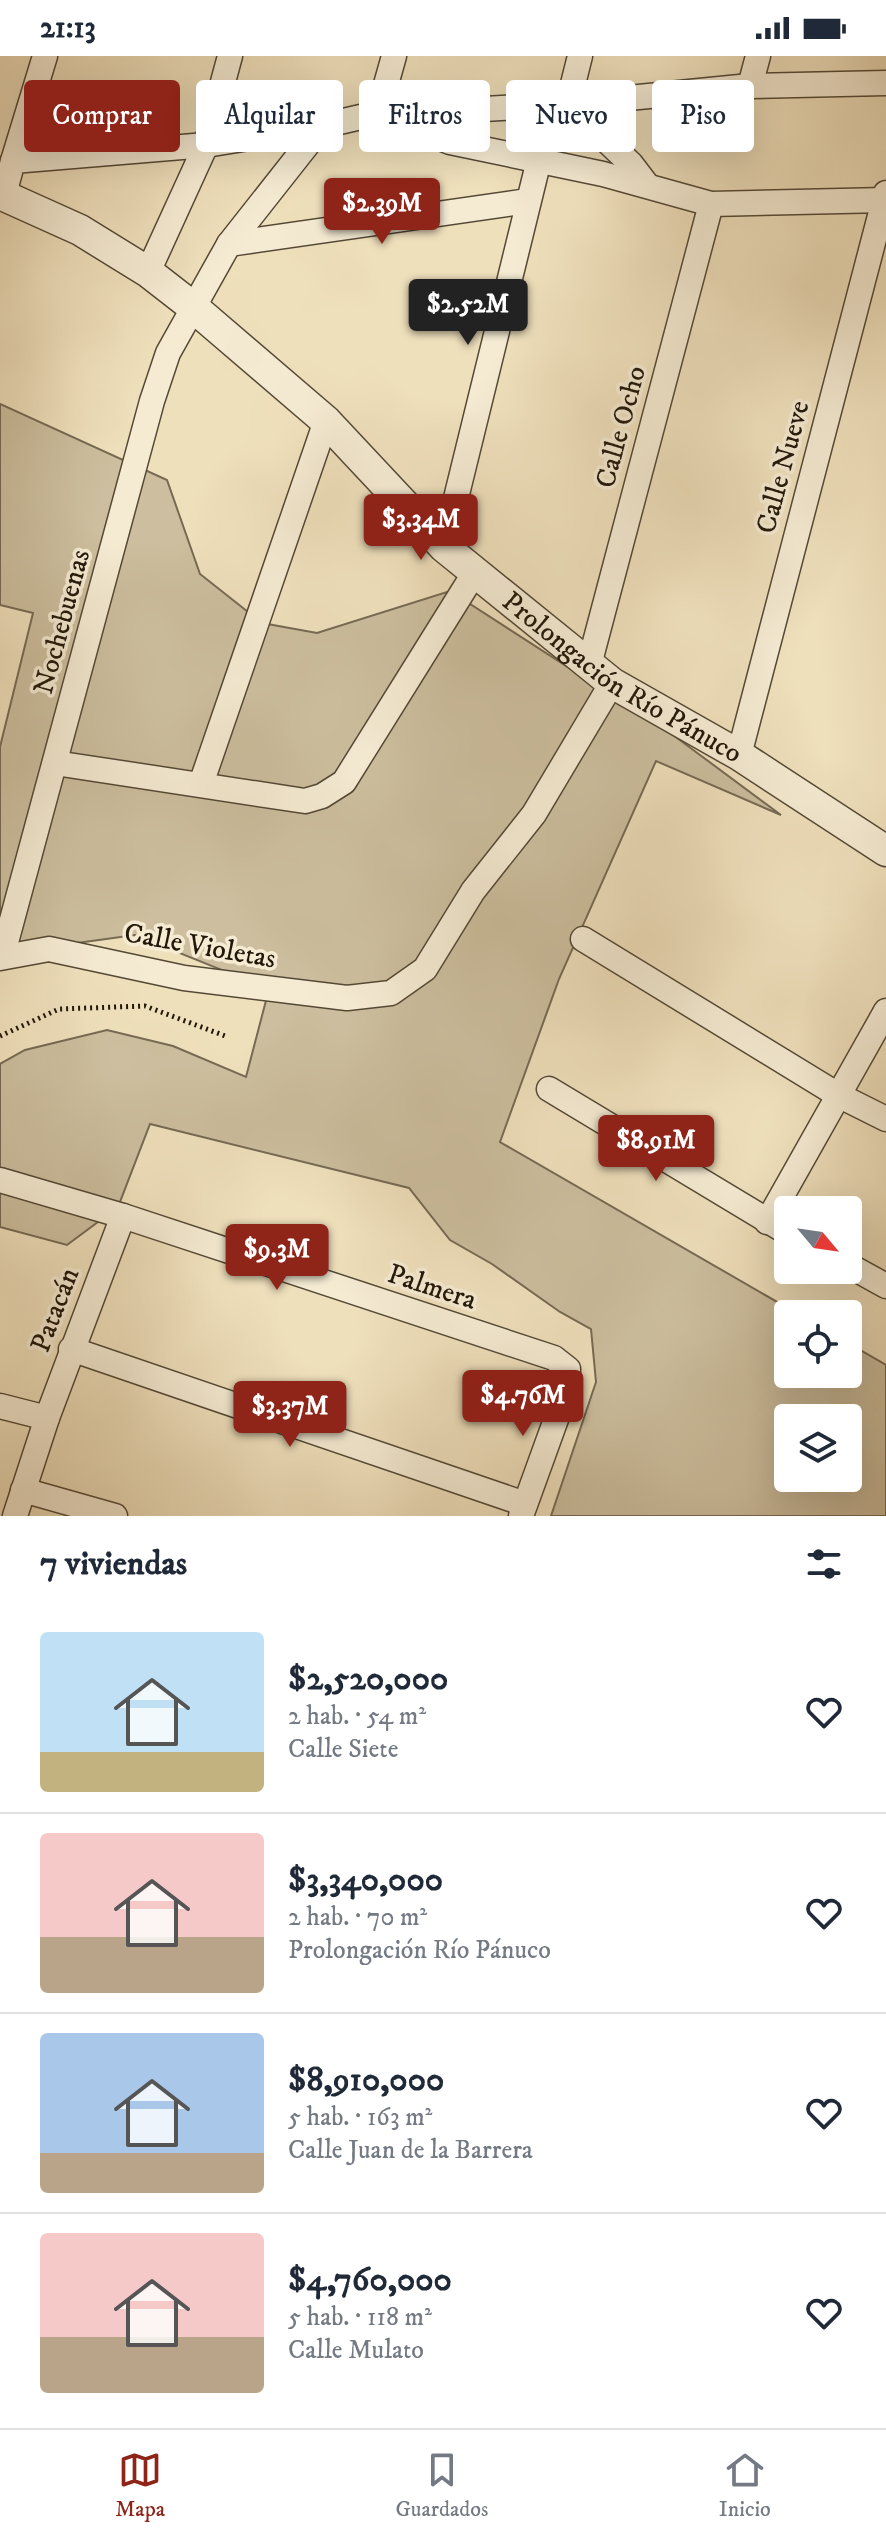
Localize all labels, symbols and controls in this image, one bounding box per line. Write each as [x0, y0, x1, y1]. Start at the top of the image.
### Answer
text: 21:13 [40, 10, 96, 47]
chip: Comprar [24, 80, 180, 152]
chip: Alquilar [196, 80, 343, 152]
chip: Filtros [359, 80, 490, 152]
chip: Nuevo [506, 80, 636, 152]
chip: Piso [652, 80, 754, 152]
pin: $2.39M [317, 178, 447, 246]
text: $2.39M [342, 187, 422, 220]
pin: $2.52M [403, 279, 533, 347]
text: $2.52M [427, 288, 509, 321]
street label: Calle Ocho [588, 362, 654, 492]
street label: Calle Nueve [748, 397, 818, 537]
pin: $3.34M [356, 494, 486, 562]
text: $3.34M [382, 503, 460, 536]
street label: Nochebuenas [26, 546, 98, 698]
street label: Prolongación Río Pánuco [495, 584, 749, 771]
street label: Calle Violetas [122, 915, 278, 977]
pin: $8.91M [591, 1115, 721, 1183]
text: $8.91M [616, 1124, 696, 1157]
north arrow [774, 1196, 862, 1284]
map controls [774, 1196, 862, 1492]
pin: $9.3M [221, 1224, 333, 1292]
text: $9.3M [244, 1233, 310, 1266]
street label: Palmera [383, 1256, 481, 1318]
street label: Patacán [23, 1262, 87, 1357]
button: locate [774, 1300, 862, 1388]
pin: $4.76M [458, 1370, 588, 1438]
text: $4.76M [480, 1379, 566, 1412]
pin: $3.37M [225, 1381, 355, 1449]
text: $3.37M [251, 1390, 329, 1423]
button: layers [774, 1404, 862, 1492]
icon: filters [802, 1542, 846, 1586]
text: 7 viviendas [40, 1543, 187, 1585]
text: $2,520,000 [288, 1658, 448, 1700]
icon: home [104, 1664, 200, 1760]
icon: heart [802, 1690, 846, 1734]
text: 2 hab. · 54 m² [288, 1700, 426, 1733]
text: Calle Siete [288, 1733, 398, 1766]
text: $3,340,000 [288, 1859, 443, 1901]
icon: home [104, 1865, 200, 1961]
icon: heart [802, 1891, 846, 1935]
text: 2 hab. · 70 m² [288, 1901, 427, 1934]
text: Prolongación Río Pánuco [288, 1934, 551, 1967]
text: $8,910,000 [288, 2059, 444, 2101]
icon: home [104, 2065, 200, 2161]
icon: heart [802, 2091, 846, 2135]
text: 5 hab. · 163 m² [288, 2101, 432, 2134]
text: Calle Juan de la Barrera [288, 2134, 533, 2167]
text: $4,760,000 [288, 2259, 452, 2301]
icon: home [104, 2265, 200, 2361]
icon: heart [802, 2291, 846, 2335]
text: 5 hab. · 118 m² [288, 2301, 432, 2334]
text: Calle Mulato [288, 2334, 424, 2367]
tab: Mapa [115, 2448, 165, 2523]
tab: Guardados [395, 2448, 488, 2523]
tab: Inicio [719, 2448, 771, 2523]

